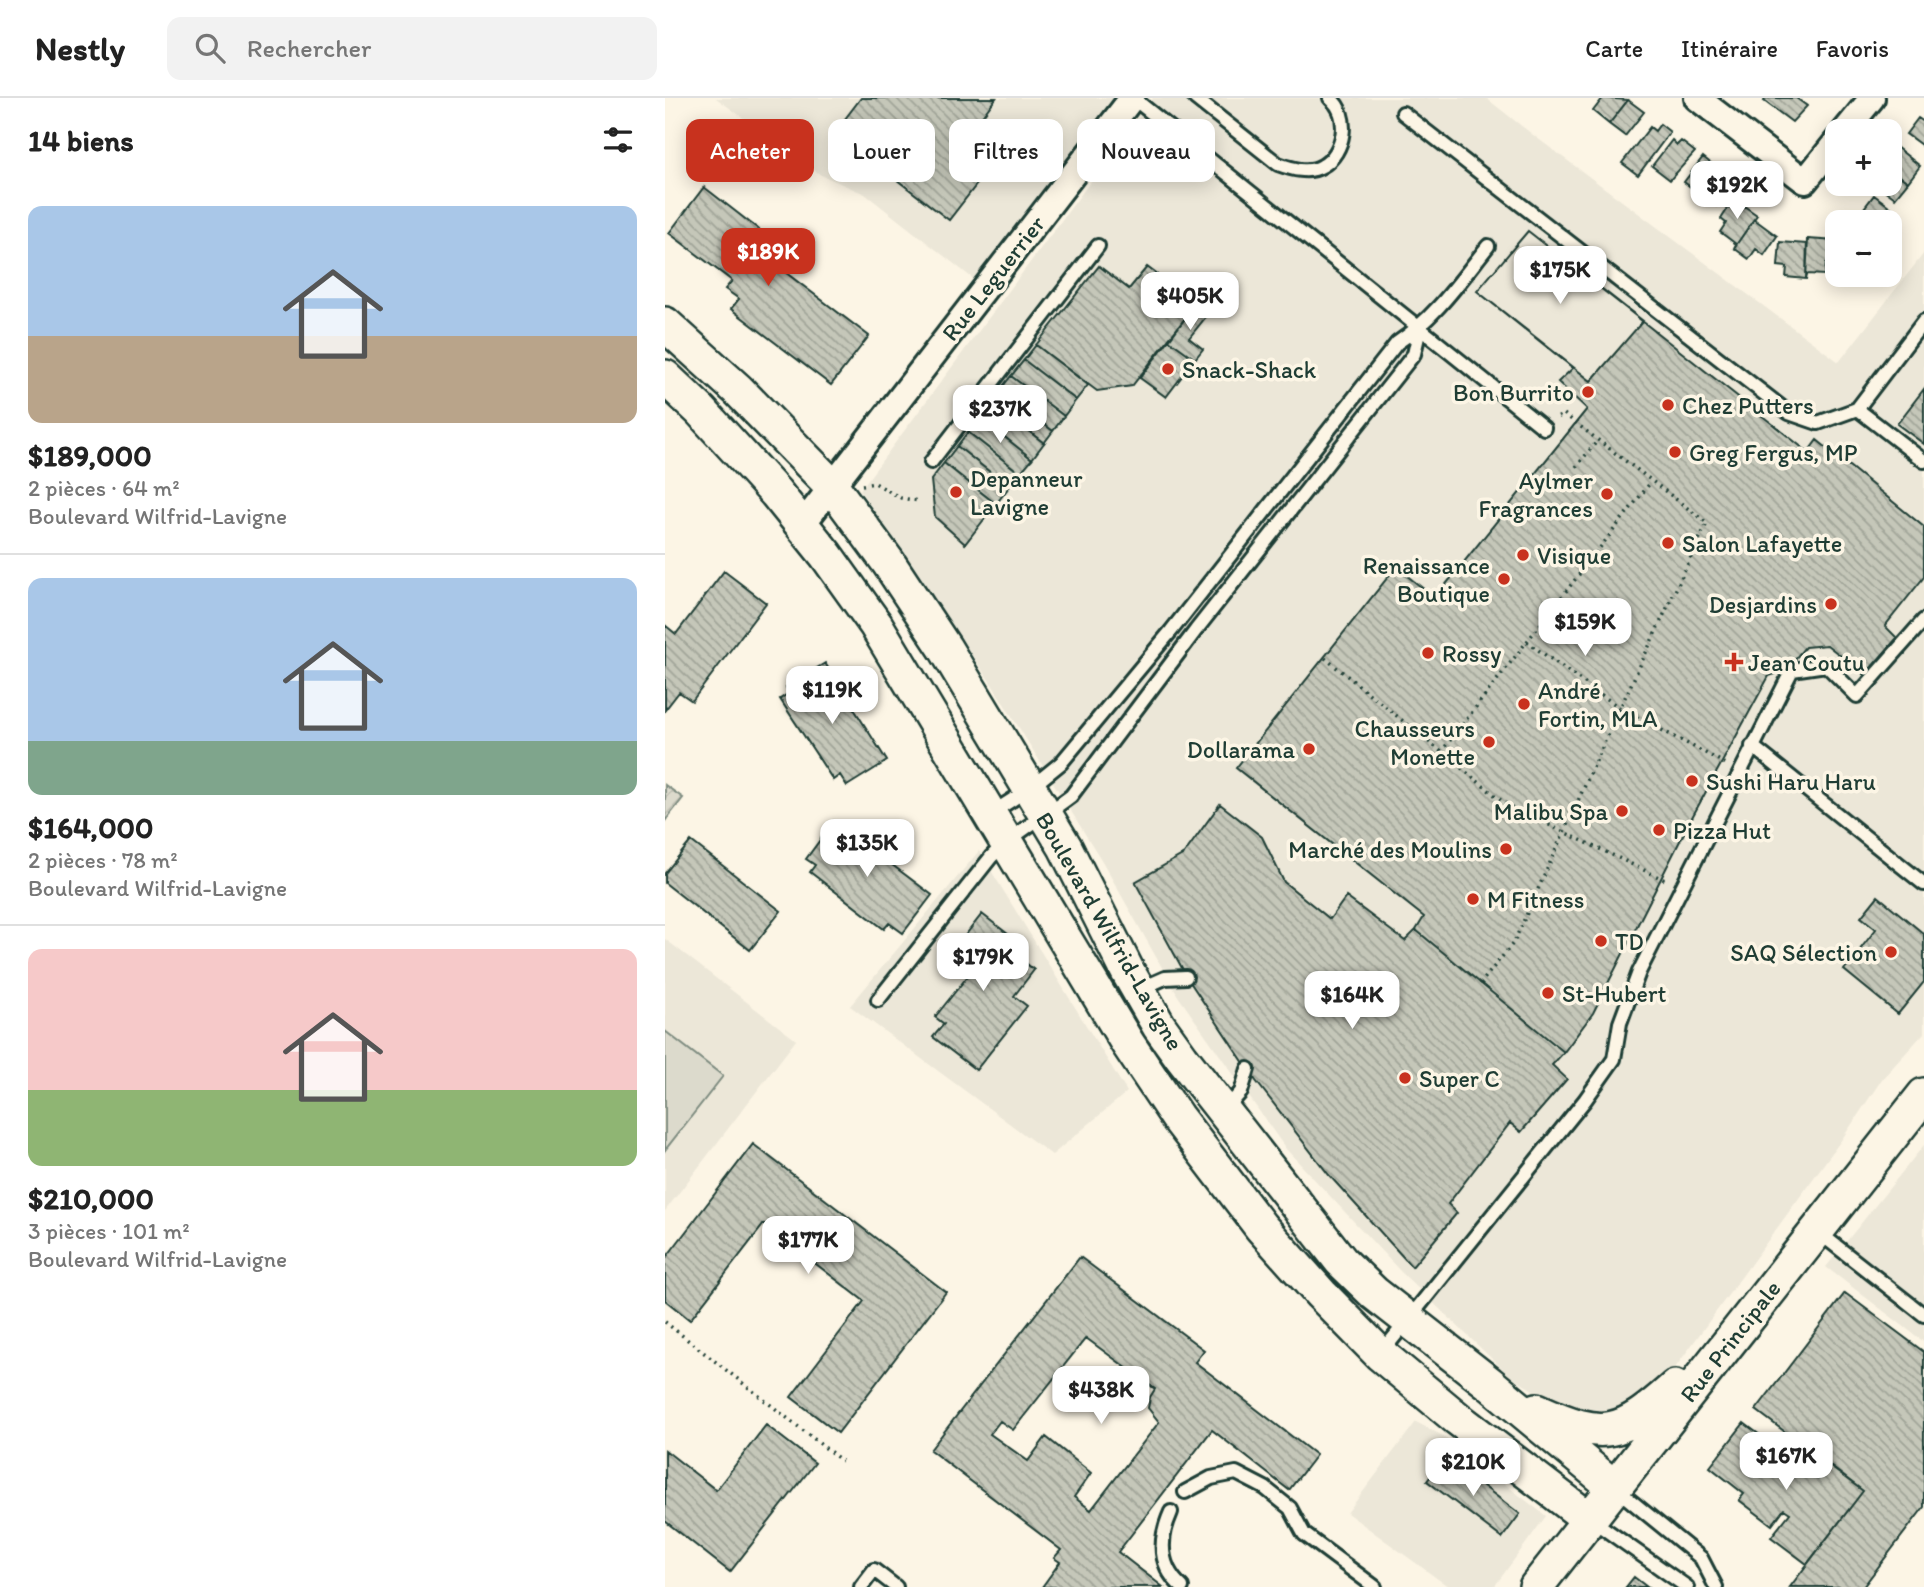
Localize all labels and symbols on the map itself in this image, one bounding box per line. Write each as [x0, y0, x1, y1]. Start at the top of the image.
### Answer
pin: $192K [1688, 162, 1786, 221]
street label: Rue Leguerrier [935, 209, 1051, 346]
pin: $189K [719, 228, 817, 288]
pin: $175K [1511, 246, 1609, 306]
pin: $405K [1141, 272, 1239, 332]
place label: Snack-Shack [1182, 355, 1317, 384]
marker: Snack-Shack [1160, 361, 1176, 377]
place label: Bon Burrito [1453, 378, 1574, 407]
marker: Bon Burrito [1580, 384, 1596, 400]
pin: $237K [951, 386, 1049, 445]
place label: Chez Putters [1682, 391, 1814, 420]
marker: Chez Putters [1660, 397, 1676, 413]
place label: Greg Fergus, MP [1689, 438, 1858, 467]
marker: Greg Fergus, MP [1667, 444, 1683, 460]
place label: Depanneur Lavigne [970, 464, 1083, 521]
place label: Aylmer Fragrances [1478, 466, 1593, 523]
marker: Depanneur Lavigne [948, 484, 964, 500]
marker: Aylmer Fragrances [1599, 486, 1615, 502]
place label: Salon Lafayette [1682, 529, 1842, 558]
marker: Salon Lafayette [1660, 535, 1676, 551]
place label: Visique [1537, 541, 1611, 570]
marker: Visique [1515, 547, 1531, 563]
place label: Renaissance Boutique [1363, 551, 1490, 608]
marker: Renaissance Boutique [1496, 571, 1512, 587]
place label: Desjardins [1709, 590, 1817, 619]
marker: Desjardins [1823, 596, 1839, 612]
pin: $159K [1536, 598, 1634, 658]
place label: Rossy [1442, 639, 1502, 668]
marker: Rossy [1420, 645, 1436, 661]
place label: Jean Coutu [1748, 648, 1865, 677]
marker: Jean Coutu [1726, 654, 1742, 670]
pin: $119K [783, 666, 881, 726]
place label: André Fortin, MLA [1538, 676, 1658, 733]
marker: André Fortin, MLA [1516, 696, 1532, 712]
place label: Chausseurs Monette [1355, 714, 1475, 771]
marker: Chausseurs Monette [1481, 734, 1497, 750]
place label: Dollarama [1187, 735, 1295, 764]
marker: Dollarama [1301, 741, 1317, 757]
place label: Sushi Haru Haru [1706, 767, 1876, 796]
marker: Sushi Haru Haru [1684, 773, 1700, 789]
place label: Malibu Spa [1494, 797, 1608, 826]
marker: Malibu Spa [1614, 803, 1630, 819]
street label: Boulevard Wilfrid-Lavigne [1030, 807, 1190, 1055]
place label: Pizza Hut [1673, 816, 1771, 845]
pin: $135K [818, 820, 916, 879]
marker: Pizza Hut [1651, 822, 1667, 838]
place label: Marché des Moulins [1288, 835, 1492, 864]
marker: Marché des Moulins [1498, 841, 1514, 857]
place label: M Fitness [1487, 885, 1585, 914]
marker: M Fitness [1465, 891, 1481, 907]
place label: TD [1615, 927, 1644, 956]
marker: TD [1593, 933, 1609, 949]
pin: $179K [934, 934, 1032, 993]
place label: SAQ Sélection [1730, 938, 1877, 967]
marker: SAQ Sélection [1883, 944, 1899, 960]
pin: $164K [1303, 972, 1401, 1031]
place label: St-Hubert [1562, 979, 1666, 1008]
marker: St-Hubert [1540, 985, 1556, 1001]
place label: Super C [1419, 1064, 1500, 1093]
marker: Super C [1397, 1070, 1413, 1086]
pin: $177K [759, 1216, 857, 1276]
street label: Rue Principale [1673, 1274, 1787, 1408]
pin: $438K [1052, 1366, 1150, 1426]
pin: $167K [1737, 1432, 1835, 1492]
pin: $210K [1424, 1438, 1522, 1498]

